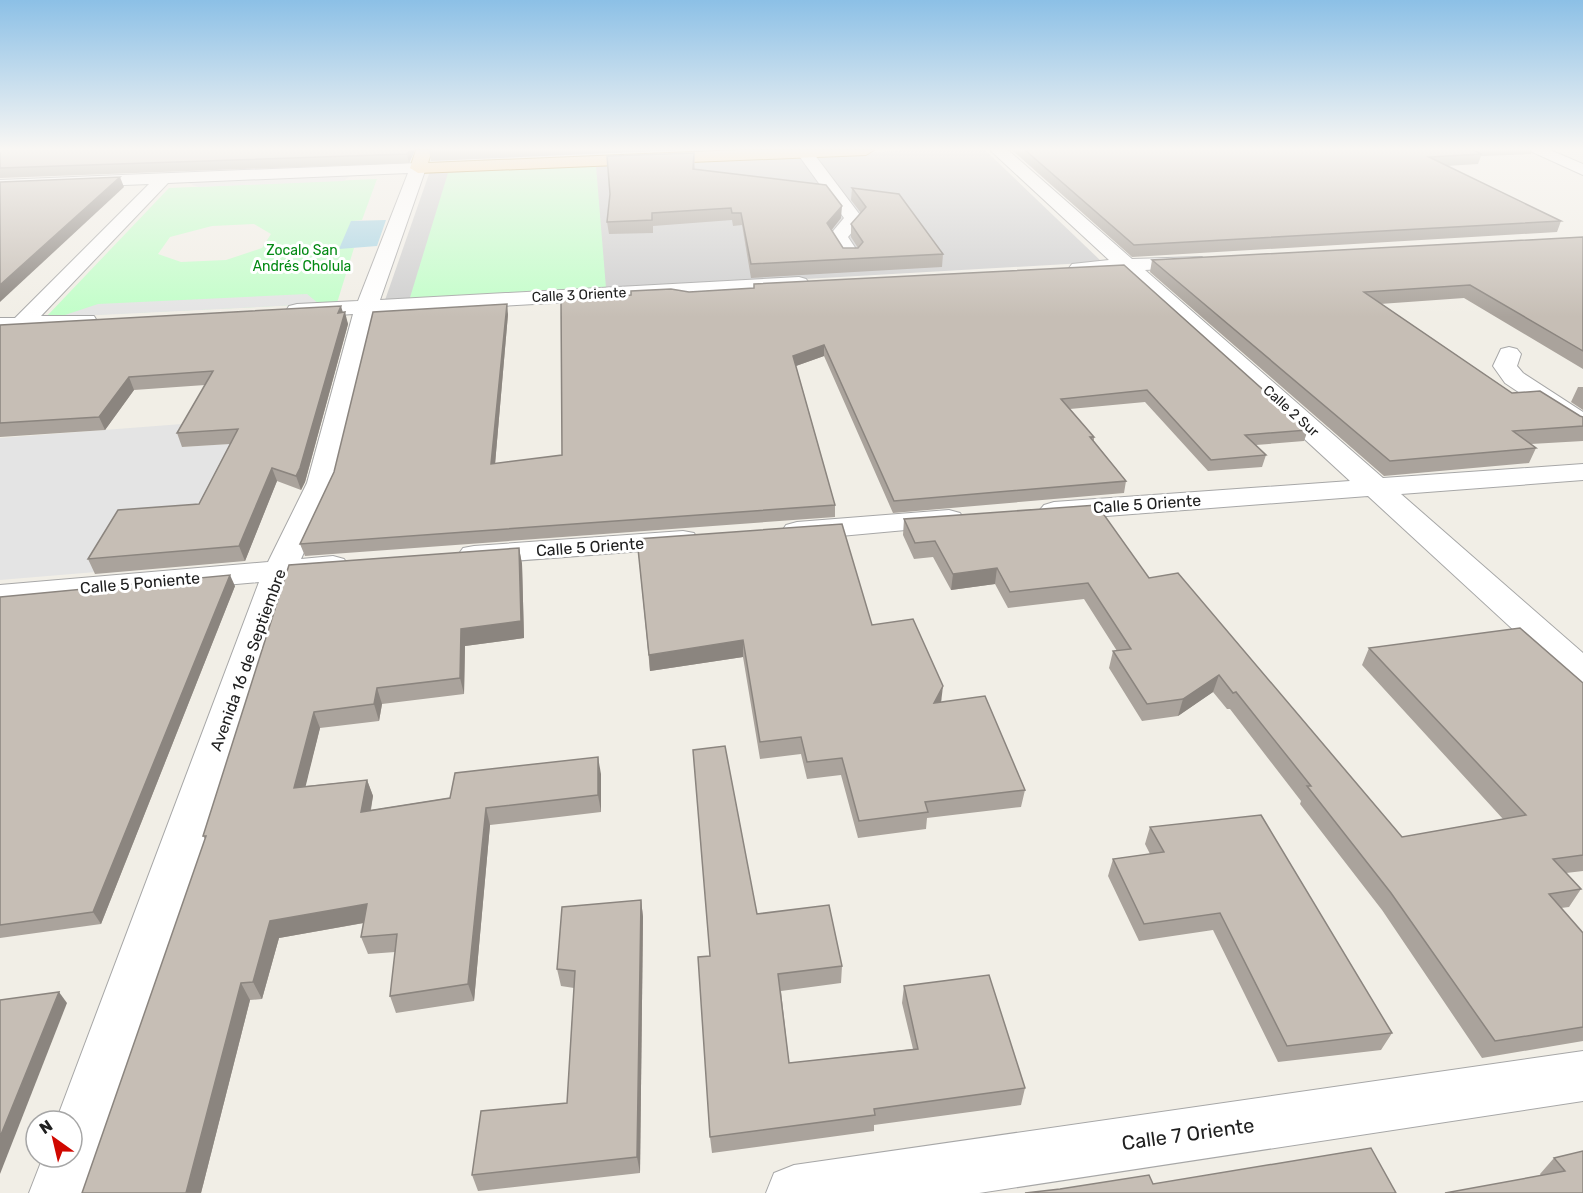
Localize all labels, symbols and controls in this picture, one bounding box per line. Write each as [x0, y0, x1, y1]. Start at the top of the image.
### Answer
park label: Zocalo San Andrés Cholula [253, 242, 351, 275]
street label: Calle 3 Oriente [531, 284, 627, 306]
street label: Calle 2 Sur [1260, 382, 1323, 441]
street label: Calle 5 Oriente [1092, 491, 1202, 517]
street label: Calle 5 Oriente [535, 534, 645, 560]
street label: Avenida 16 de Septiembre [206, 566, 290, 754]
street label: Calle 5 Poniente [79, 568, 201, 598]
north arrow [24, 1109, 84, 1169]
street label: Calle 7 Oriente [1120, 1113, 1256, 1155]
text: N [36, 1116, 56, 1138]

